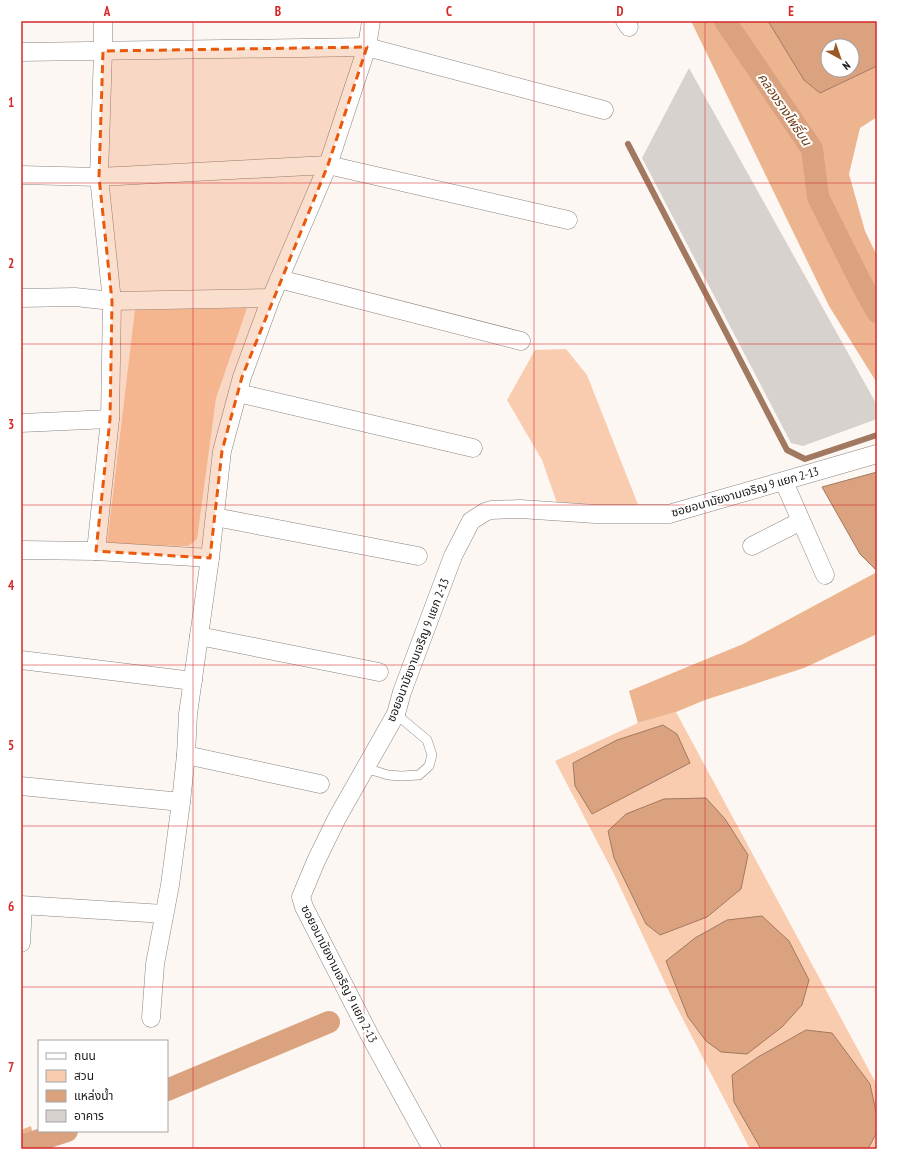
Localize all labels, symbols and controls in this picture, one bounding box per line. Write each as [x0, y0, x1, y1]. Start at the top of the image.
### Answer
text: A [103, 3, 111, 20]
text: B [275, 3, 281, 20]
text: C [446, 3, 452, 20]
text: D [617, 3, 624, 20]
text: E [788, 3, 794, 20]
north arrow [820, 38, 860, 78]
text: N [840, 58, 853, 73]
water label: คลองรางโพธิ์บน [754, 70, 816, 150]
text: 1 [8, 94, 14, 111]
text: 2 [8, 255, 14, 272]
text: 3 [8, 416, 14, 433]
street label: ซอยอนามัยงามเจริญ 9 แยก 2-13 [669, 463, 820, 520]
street label: ซอยอนามัยงามเจริญ 9 แยก 2-13 [383, 576, 452, 724]
text: 4 [8, 577, 15, 594]
text: 5 [8, 737, 14, 754]
text: 6 [8, 898, 14, 915]
street label: ซอยอนามัยงามเจริญ 9 แยก 2-13 [298, 902, 381, 1045]
legend [38, 1040, 168, 1132]
text: ถนน [74, 1048, 96, 1063]
text: 7 [8, 1059, 14, 1076]
text: สวน [74, 1068, 94, 1083]
text: แหล่งน้ำ [74, 1087, 113, 1103]
text: อาคาร [74, 1108, 104, 1123]

